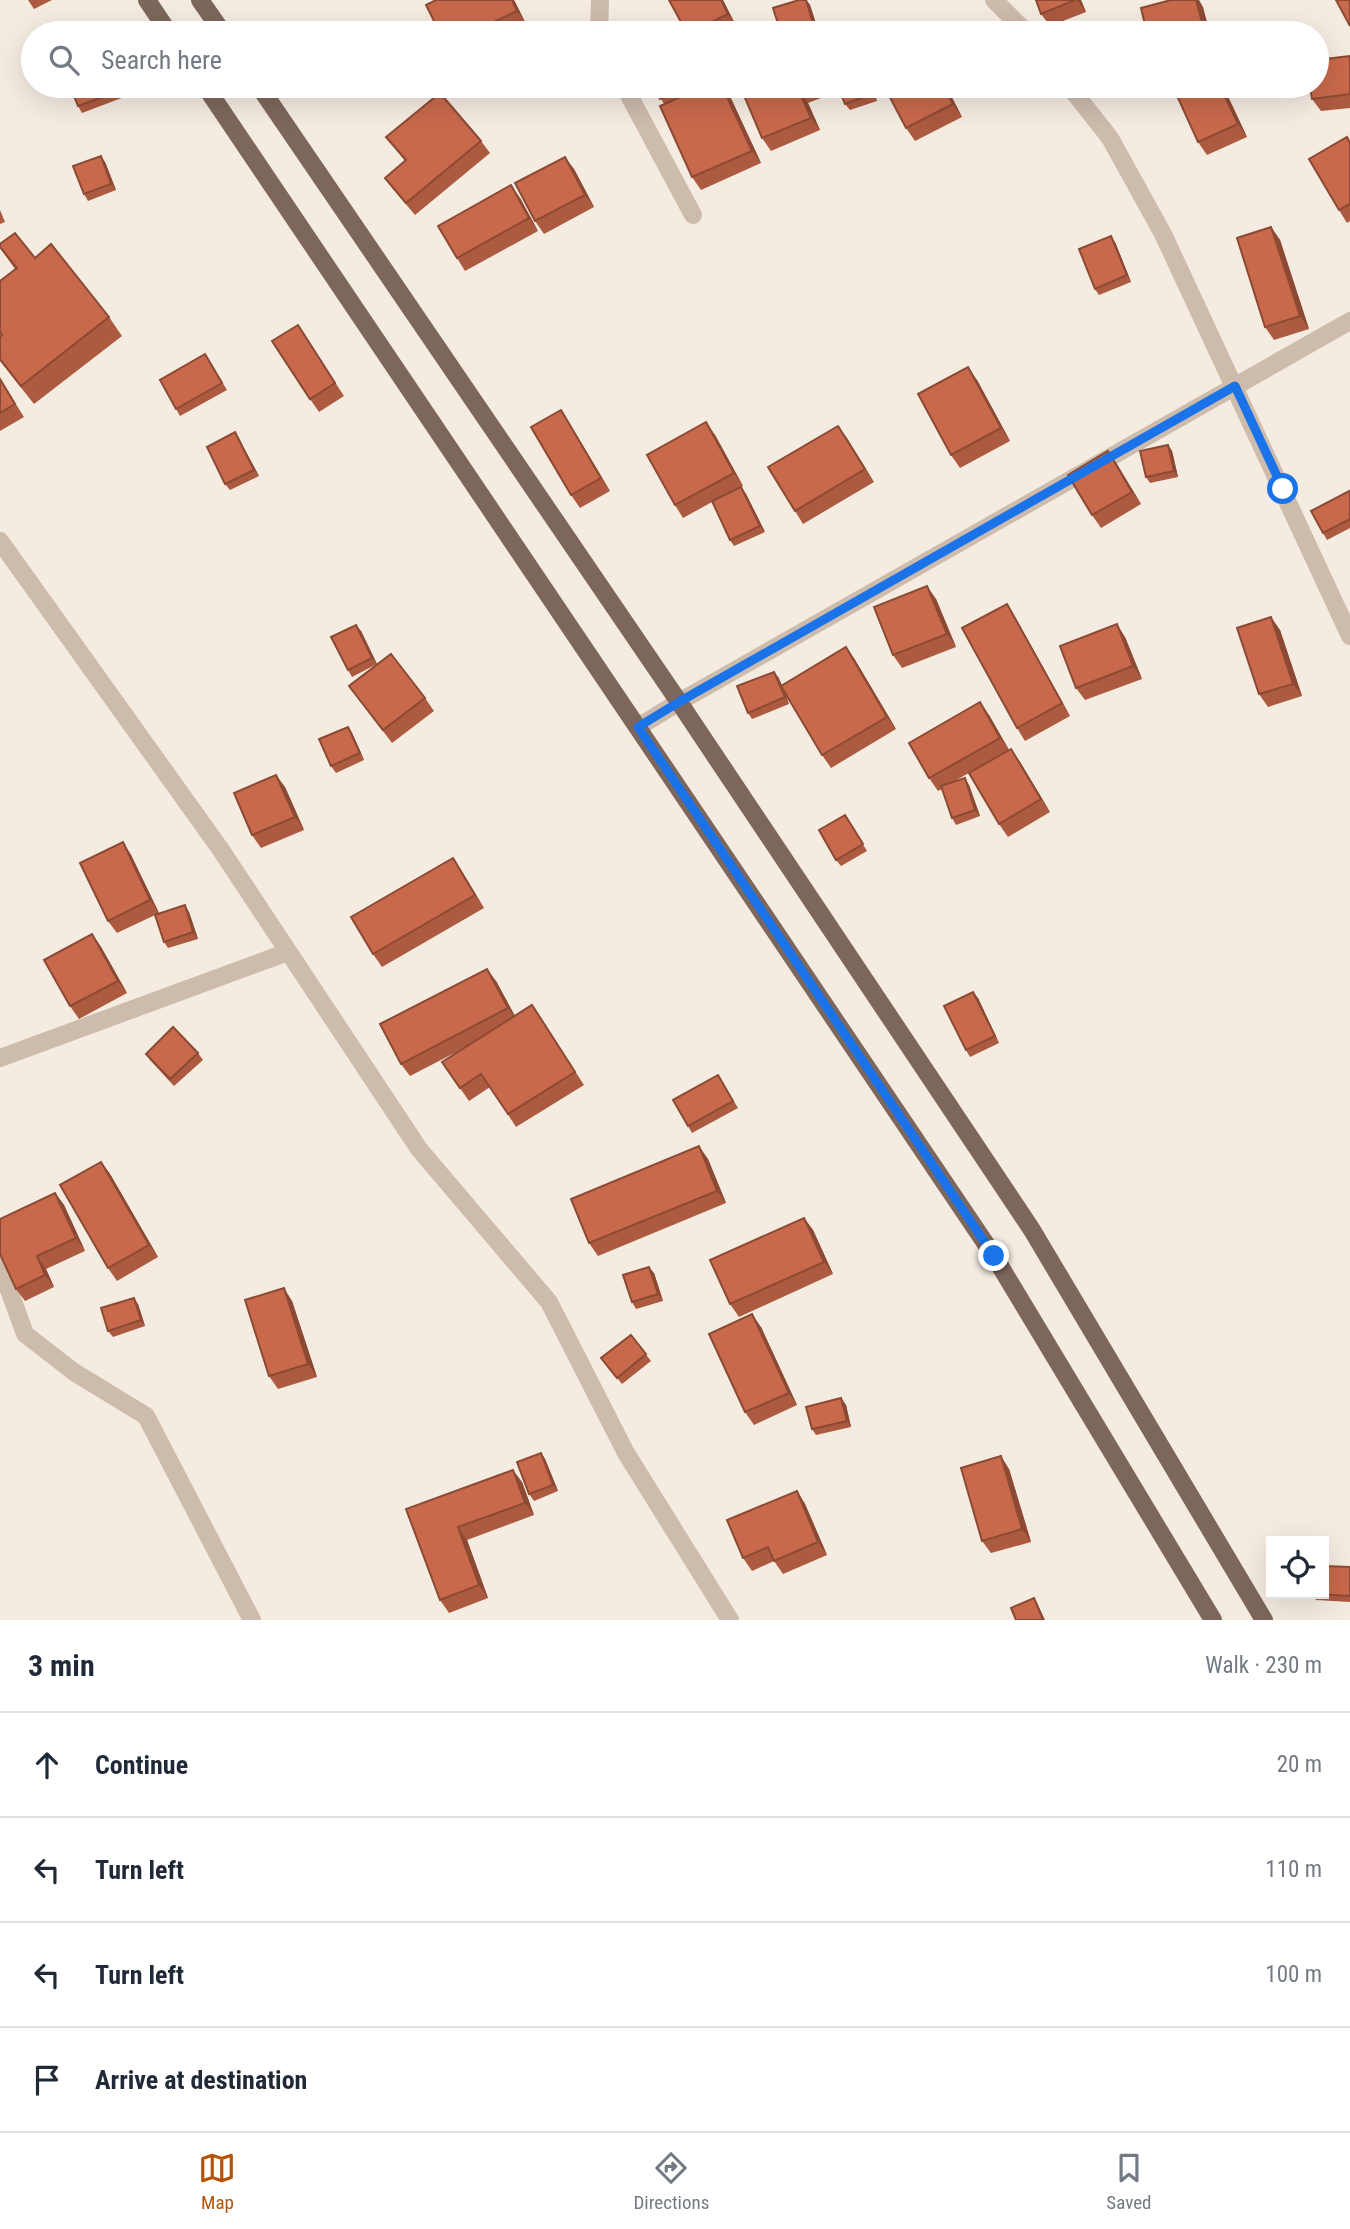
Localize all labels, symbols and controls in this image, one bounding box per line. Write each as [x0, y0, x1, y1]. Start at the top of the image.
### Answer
search box [21, 21, 1329, 98]
icon: search [45, 41, 83, 79]
text: Search here [101, 45, 222, 75]
route start [1267, 473, 1298, 504]
route end [978, 1240, 1009, 1271]
map controls [1266, 1536, 1329, 1599]
button: locate [1266, 1536, 1329, 1599]
text: 3 min [28, 1648, 95, 1683]
text: Walk · 230 m [1205, 1652, 1322, 1679]
icon: ahead [28, 1746, 66, 1784]
text: Continue [95, 1750, 188, 1780]
text: 20 m [1277, 1751, 1322, 1778]
icon: left [28, 1851, 66, 1889]
text: Turn left [95, 1855, 184, 1885]
text: 110 m [1265, 1856, 1322, 1883]
icon: left [28, 1956, 66, 1994]
text: Turn left [95, 1960, 184, 1990]
text: 100 m [1265, 1961, 1322, 1988]
icon: arrive [28, 2061, 66, 2099]
text: Arrive at destination [95, 2065, 307, 2095]
tab: Map [198, 2149, 236, 2214]
tab: Directions [633, 2149, 709, 2214]
tab: Saved [1106, 2149, 1152, 2214]

